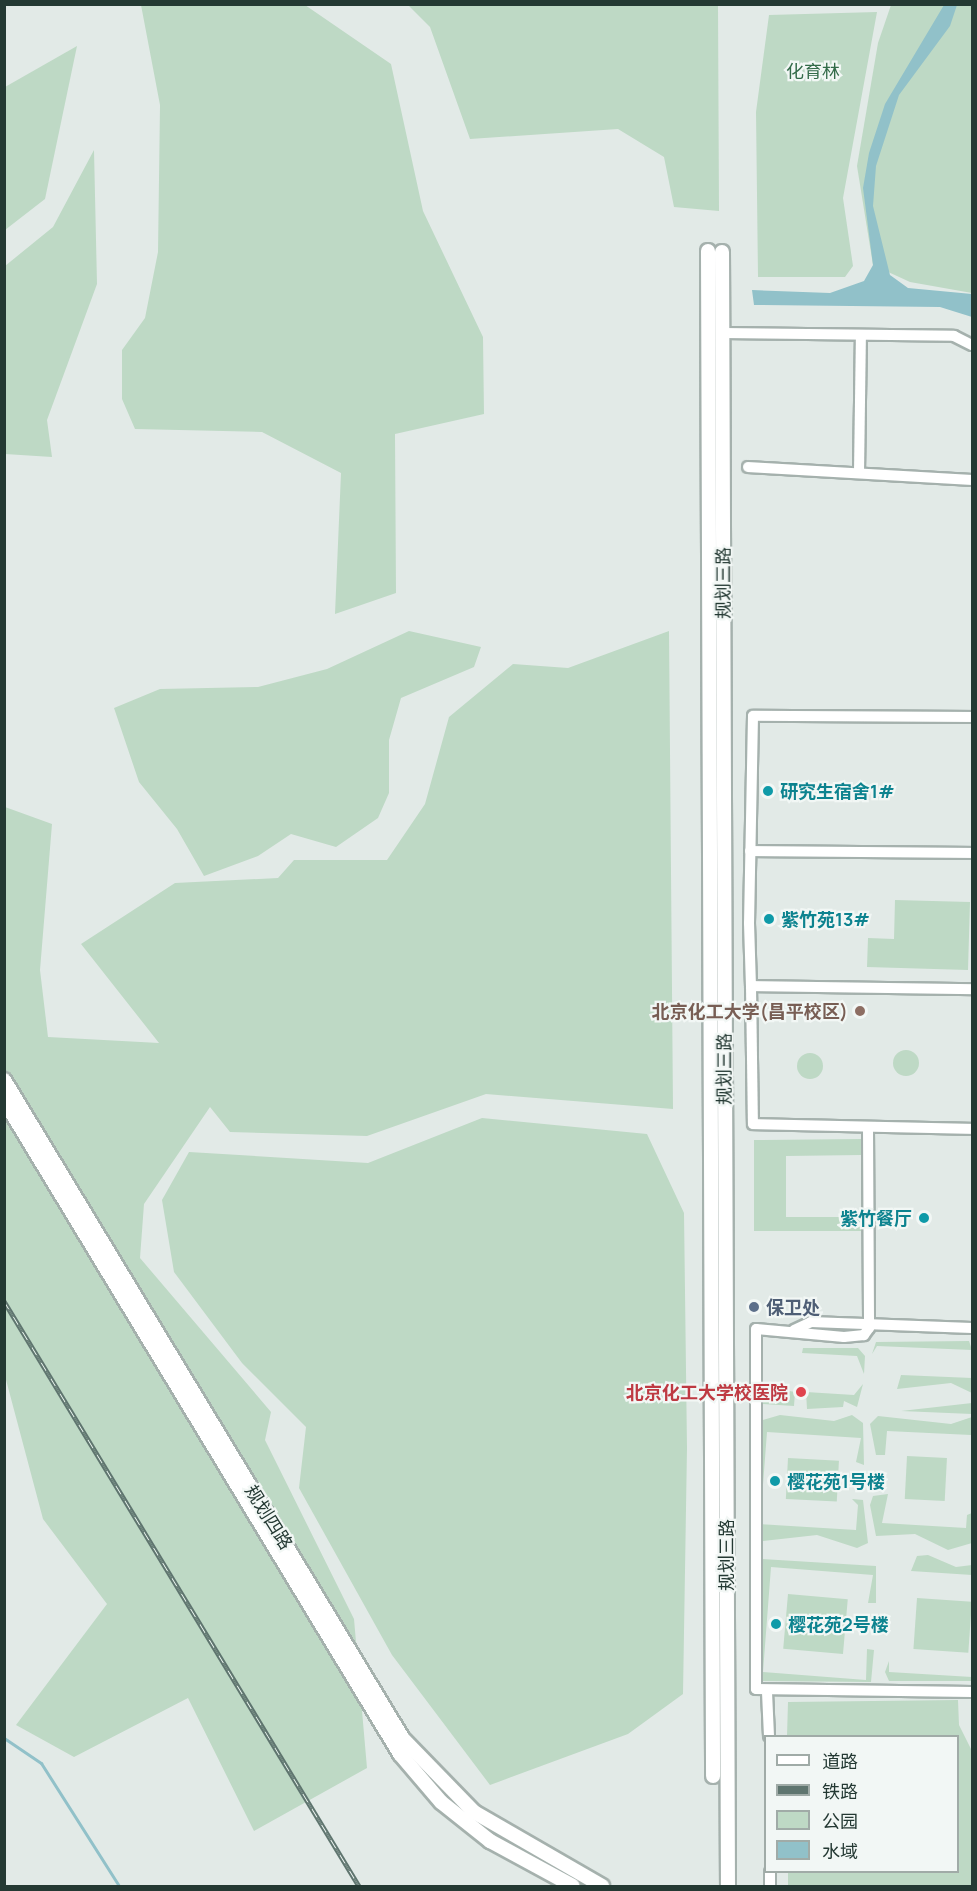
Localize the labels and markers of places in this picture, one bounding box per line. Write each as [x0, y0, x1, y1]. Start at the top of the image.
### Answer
place label: 研究生宿舍1# [780, 780, 895, 802]
marker: 研究生宿舍1# [761, 784, 775, 798]
place label: 紫竹苑13# [781, 908, 870, 930]
marker: 紫竹苑13# [762, 912, 776, 926]
place label: 北京化工大学(昌平校区) [652, 1000, 848, 1022]
marker: 北京化工大学(昌平校区) [853, 1004, 867, 1018]
place label: 紫竹餐厅 [840, 1207, 912, 1229]
marker: 紫竹餐厅 [917, 1211, 931, 1225]
place label: 保卫处 [766, 1296, 820, 1318]
marker: 保卫处 [747, 1300, 761, 1314]
place label: 北京化工大学校医院 [626, 1381, 788, 1403]
marker: 北京化工大学校医院 [792, 1383, 810, 1401]
place label: 樱花苑1号楼 [787, 1470, 885, 1492]
marker: 樱花苑1号楼 [768, 1474, 782, 1488]
place label: 樱花苑2号楼 [788, 1613, 889, 1635]
marker: 樱花苑2号楼 [769, 1617, 783, 1631]

